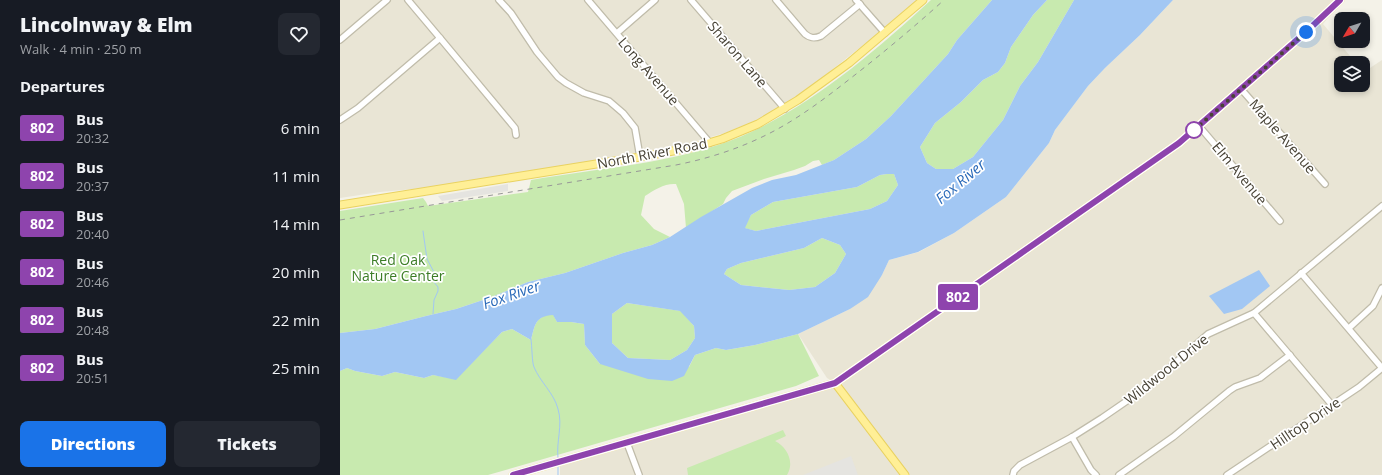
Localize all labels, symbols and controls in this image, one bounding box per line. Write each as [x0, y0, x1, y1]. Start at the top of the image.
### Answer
text: Lincolnway & Elm [20, 12, 193, 38]
north arrow [1334, 12, 1370, 48]
map controls [1334, 12, 1370, 92]
button: heart [278, 13, 320, 55]
street label: Sharon Lane [704, 17, 772, 91]
your location [1296, 22, 1316, 42]
street label: Long Avenue [614, 33, 684, 109]
text: Walk · 4 min · 250 m [20, 40, 142, 58]
button: layers [1334, 56, 1370, 92]
text: Departures [20, 76, 105, 96]
street label: Maple Avenue [1245, 95, 1321, 177]
text: Bus [76, 109, 103, 129]
text: 802 [30, 118, 54, 137]
text: 6 min [281, 118, 320, 138]
unlabelled marker [1185, 121, 1203, 139]
text: 20:32 [76, 129, 109, 147]
street label: North River Road [595, 133, 709, 173]
street label: Elm Avenue [1208, 138, 1272, 209]
water label: Fox River [931, 154, 990, 208]
text: Bus [76, 157, 103, 177]
text: 802 [30, 166, 54, 185]
text: 11 min [272, 166, 320, 186]
text: 20:37 [76, 177, 109, 195]
text: Bus [76, 205, 103, 225]
text: 802 [30, 214, 54, 233]
text: 14 min [272, 214, 320, 234]
text: 20:40 [76, 225, 109, 243]
park label: Red Oak Nature Center [352, 250, 445, 285]
text: Bus [76, 253, 103, 273]
text: 802 [30, 262, 54, 281]
text: 20 min [272, 262, 320, 282]
text: 20:46 [76, 273, 109, 291]
water label: Fox River [480, 275, 543, 313]
line badge: 802 [935, 284, 981, 310]
text: 802 [946, 287, 970, 306]
text: Bus [76, 301, 103, 321]
text: 802 [30, 310, 54, 329]
text: 22 min [272, 310, 320, 330]
text: 20:48 [76, 321, 109, 339]
street label: Wildwood Drive [1120, 329, 1212, 409]
text: Bus [76, 349, 103, 369]
text: 802 [30, 358, 54, 377]
text: 25 min [272, 358, 320, 378]
text: 20:51 [76, 369, 109, 387]
street label: Hilltop Drive [1266, 392, 1344, 453]
button: Directions [20, 421, 166, 467]
button: Tickets [174, 421, 320, 467]

